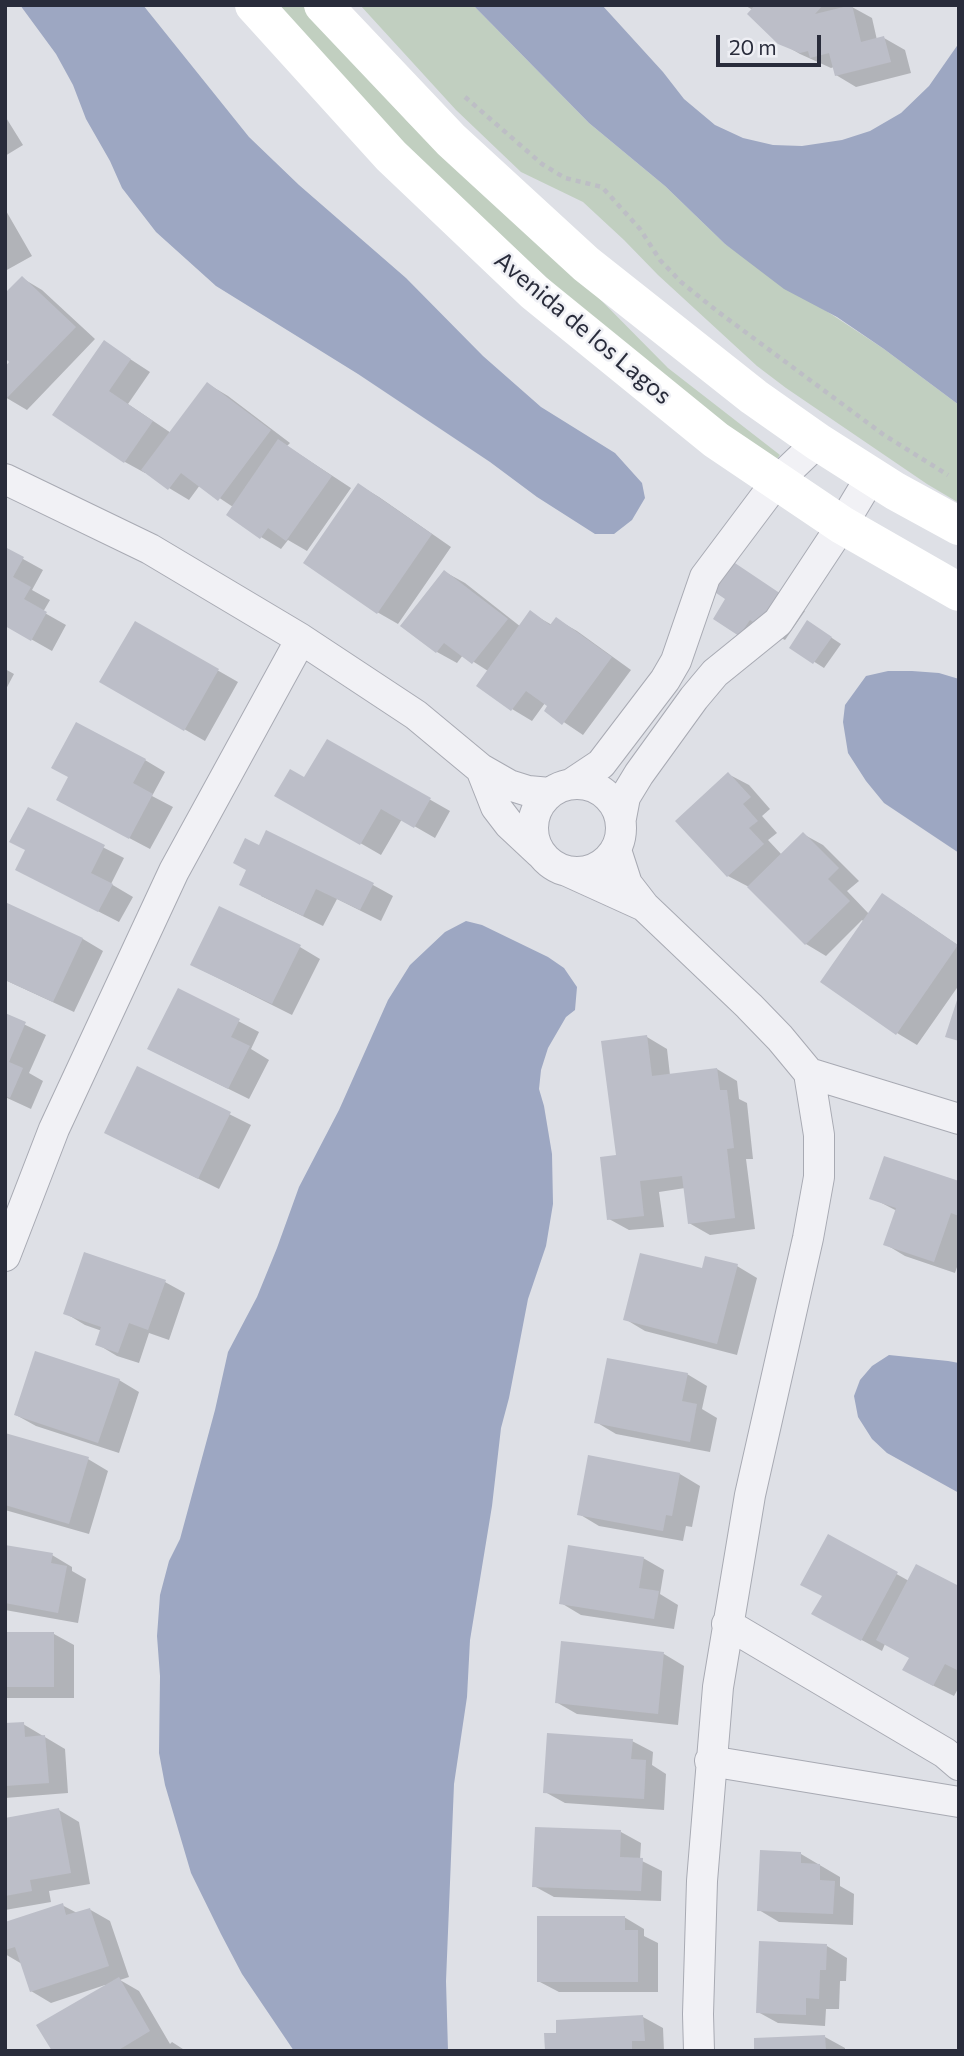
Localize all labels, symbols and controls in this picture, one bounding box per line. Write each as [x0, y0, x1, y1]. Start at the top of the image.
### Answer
scale bar [719, 21, 824, 65]
text: 20 m [729, 34, 777, 59]
street label: Avenida de los Lagos [489, 246, 677, 410]

